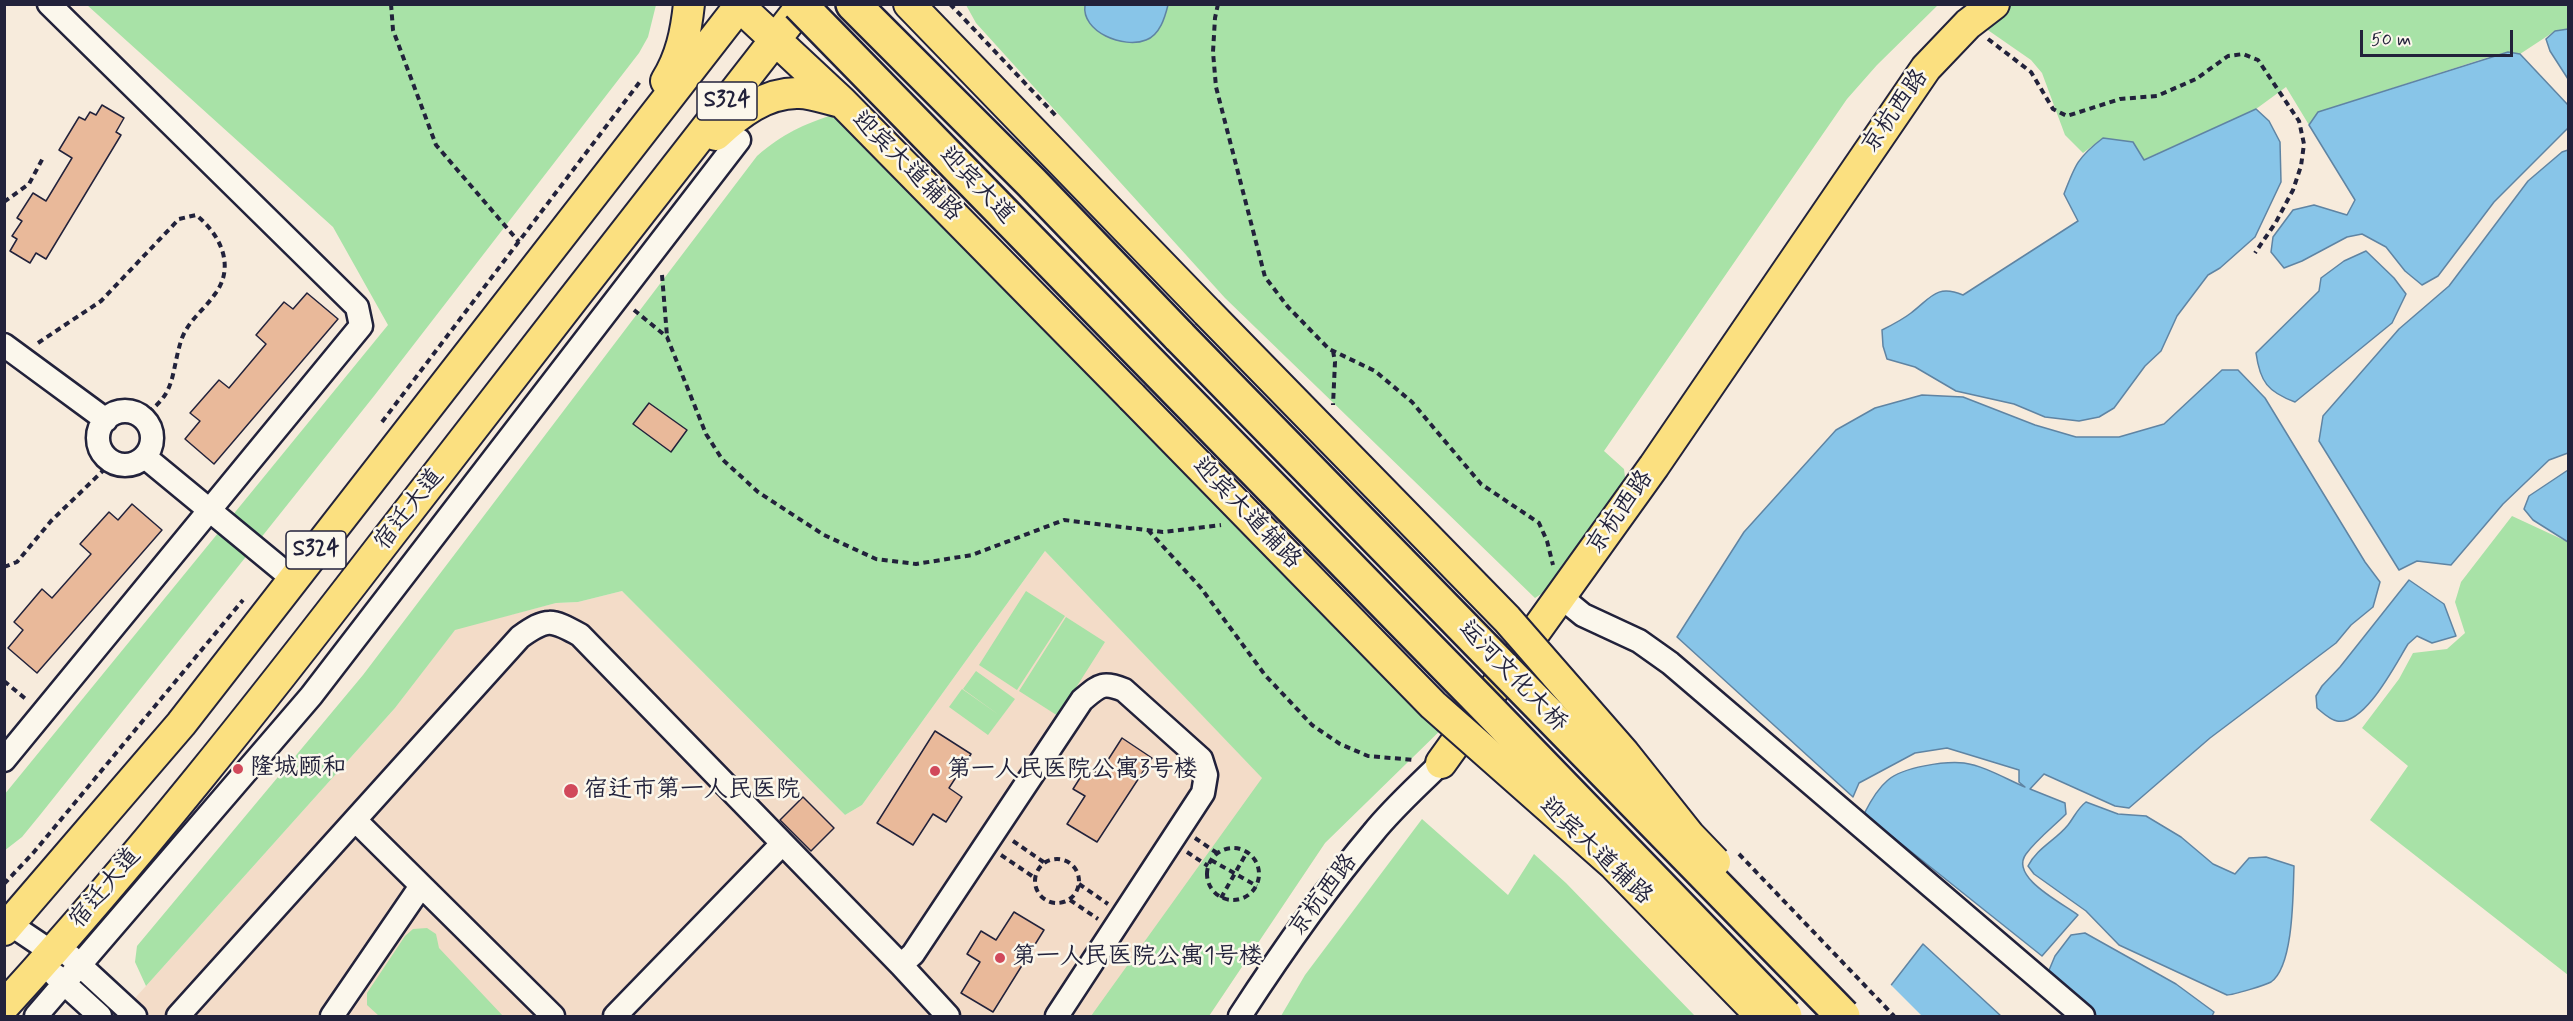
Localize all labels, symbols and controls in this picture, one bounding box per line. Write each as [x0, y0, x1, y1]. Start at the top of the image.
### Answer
scale bar [2363, 18, 2516, 56]
text: 50 m [2371, 28, 2411, 52]
street label: 京杭西路 [1857, 64, 1935, 160]
road number: S324 [697, 82, 757, 120]
street label: 迎宾大道辅路 [845, 106, 967, 228]
street label: 迎宾大道 [932, 141, 1020, 231]
street label: 迎宾大道辅路 [1186, 452, 1306, 576]
street label: 宿迁大道 [369, 463, 451, 557]
street label: 京杭西路 [1582, 465, 1660, 561]
road number: S324 [286, 531, 346, 569]
street label: 运河文化大桥 [1452, 615, 1572, 739]
place label: 隆城颐和 [250, 755, 346, 783]
place label: 第一人民医院公寓3号楼 [947, 757, 1198, 785]
marker: 隆城颐和 [231, 762, 245, 776]
marker: 第一人民医院公寓3号楼 [928, 764, 942, 778]
place label: 宿迁市第一人民医院 [584, 777, 800, 805]
marker: 宿迁市第一人民医院 [562, 782, 580, 800]
street label: 迎宾大道辅路 [1533, 792, 1657, 912]
street label: 宿迁大道 [64, 843, 148, 935]
street label: 京杭西路 [1284, 849, 1364, 943]
place label: 第一人民医院公寓1号楼 [1012, 944, 1263, 972]
marker: 第一人民医院公寓1号楼 [993, 951, 1007, 965]

